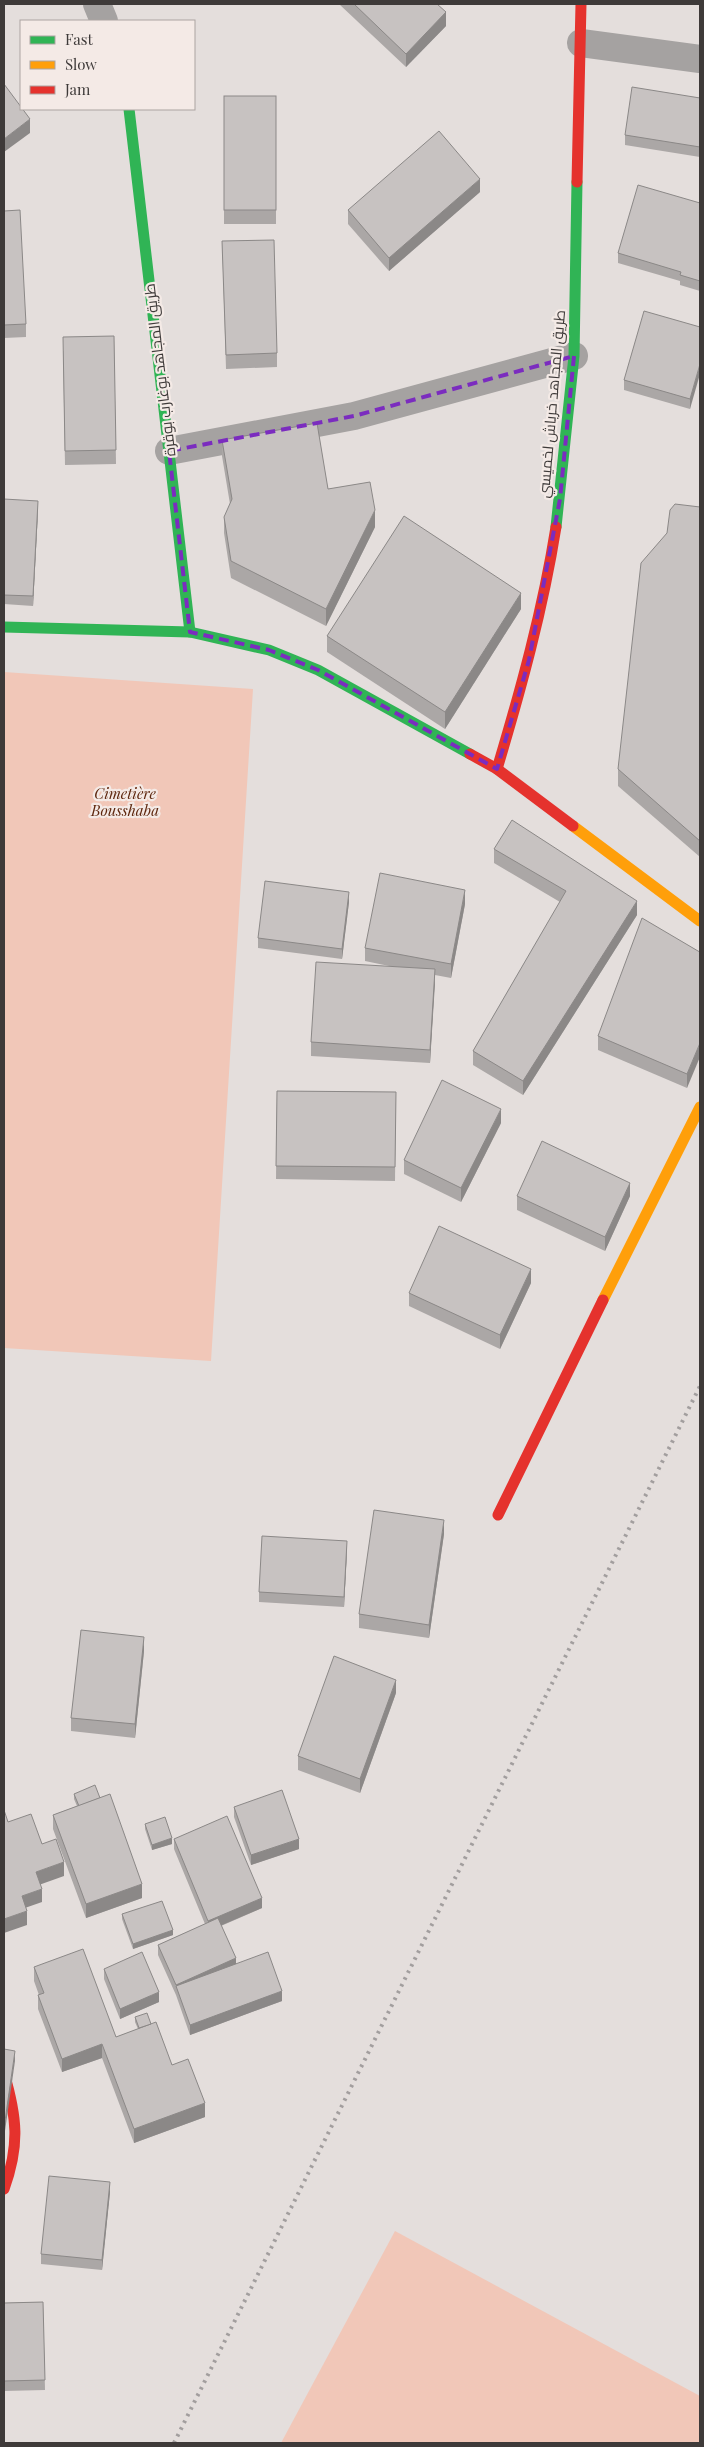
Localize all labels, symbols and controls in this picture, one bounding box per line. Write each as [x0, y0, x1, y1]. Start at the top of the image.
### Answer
legend [20, 20, 195, 110]
text: Fast [65, 29, 94, 49]
text: Slow [65, 54, 97, 74]
text: Jam [64, 79, 91, 99]
street label: طريق المجاهد بوغارب بوقرة [138, 282, 181, 458]
street label: طريق المجاهد خرباش لخميسي [533, 309, 572, 499]
park label: Cimetière Bousshaba [90, 783, 159, 820]

